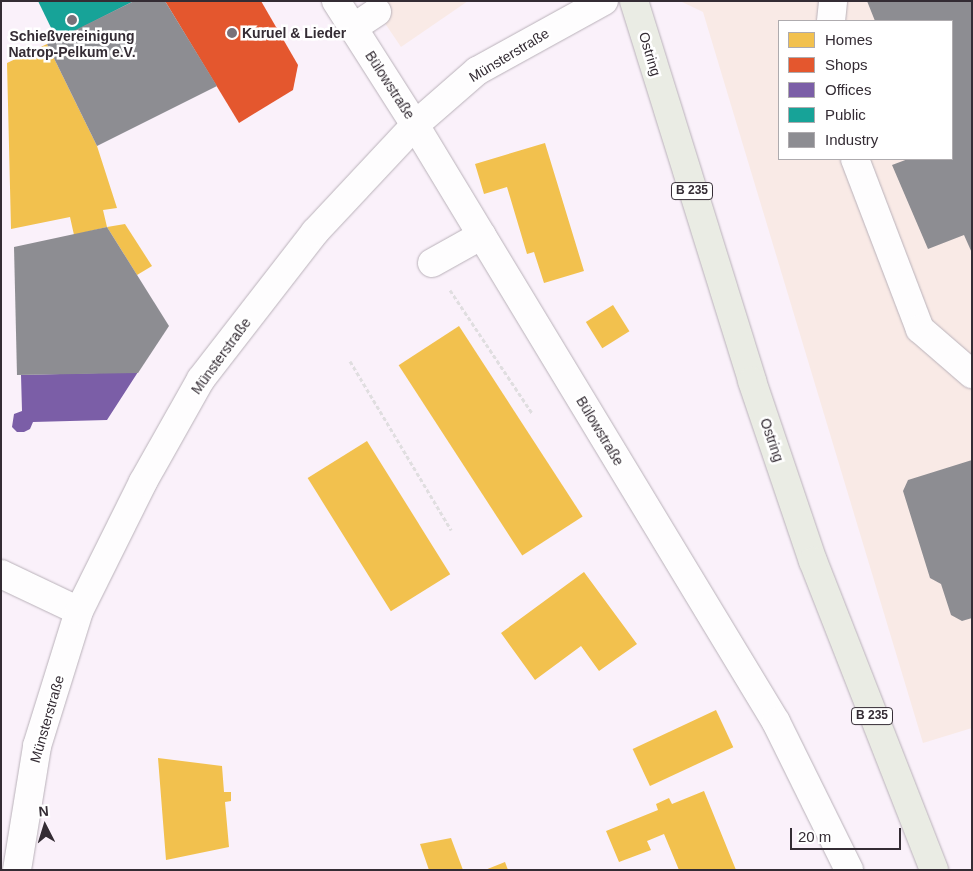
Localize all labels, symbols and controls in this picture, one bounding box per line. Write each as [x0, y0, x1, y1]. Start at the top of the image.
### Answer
marker: Schießvereinigung Natrop-Pelkum e.V. [66, 14, 78, 26]
legend [778, 20, 953, 160]
place label: Kuruel & Lieder [242, 25, 346, 41]
street label: Münsterstraße [466, 25, 552, 85]
marker: Kuruel & Lieder [226, 27, 238, 39]
place label: Schießvereinigung Natrop-Pelkum e.V. [8, 28, 136, 60]
street label: Ostring [635, 30, 665, 78]
text: Homes [825, 31, 873, 48]
street label: Bülowstraße [362, 48, 418, 122]
text: Shops [825, 56, 868, 73]
text: Offices [825, 81, 871, 98]
text: Public [825, 106, 866, 123]
text: Industry [825, 131, 878, 148]
road number: B 235 [671, 182, 713, 200]
street label: Münsterstraße [188, 315, 254, 397]
street label: Bülowstraße [573, 393, 627, 469]
street label: Ostring [757, 416, 787, 464]
street label: Münsterstraße [26, 673, 68, 765]
road number: B 235 [851, 706, 893, 726]
north arrow [20, 801, 70, 851]
text: N [38, 803, 49, 819]
scale bar [793, 818, 904, 850]
text: 20 m [798, 828, 831, 845]

